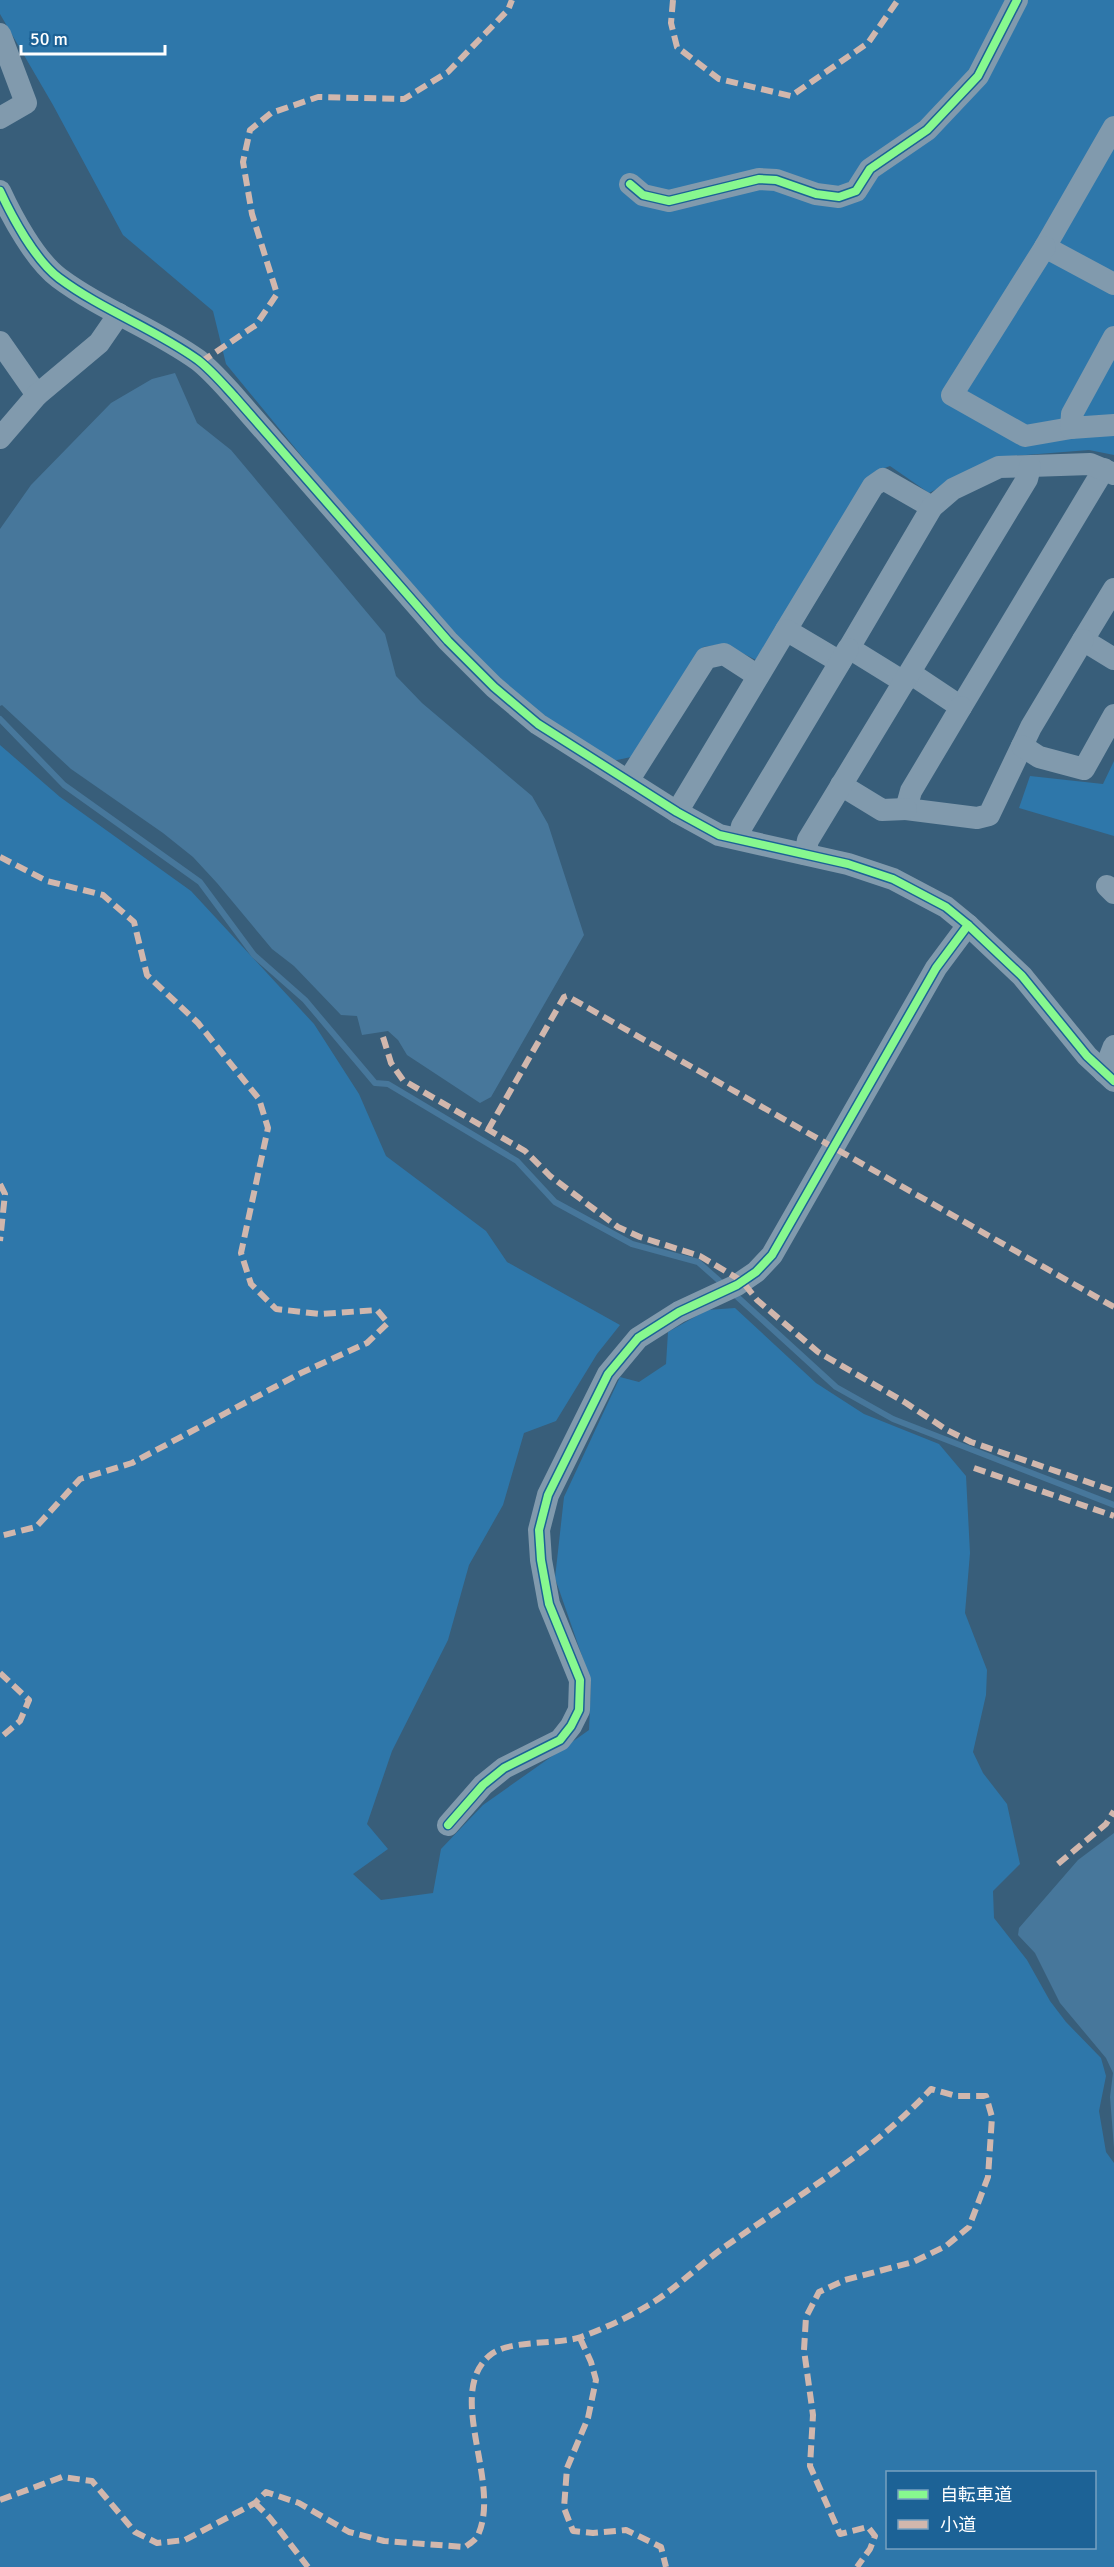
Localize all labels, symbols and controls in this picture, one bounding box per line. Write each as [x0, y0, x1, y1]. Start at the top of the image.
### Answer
scale bar [21, 18, 165, 56]
text: 50 m [30, 28, 68, 50]
legend [886, 2471, 1096, 2549]
text: 自転車道 [940, 2484, 1012, 2506]
text: 小道 [940, 2514, 976, 2536]

